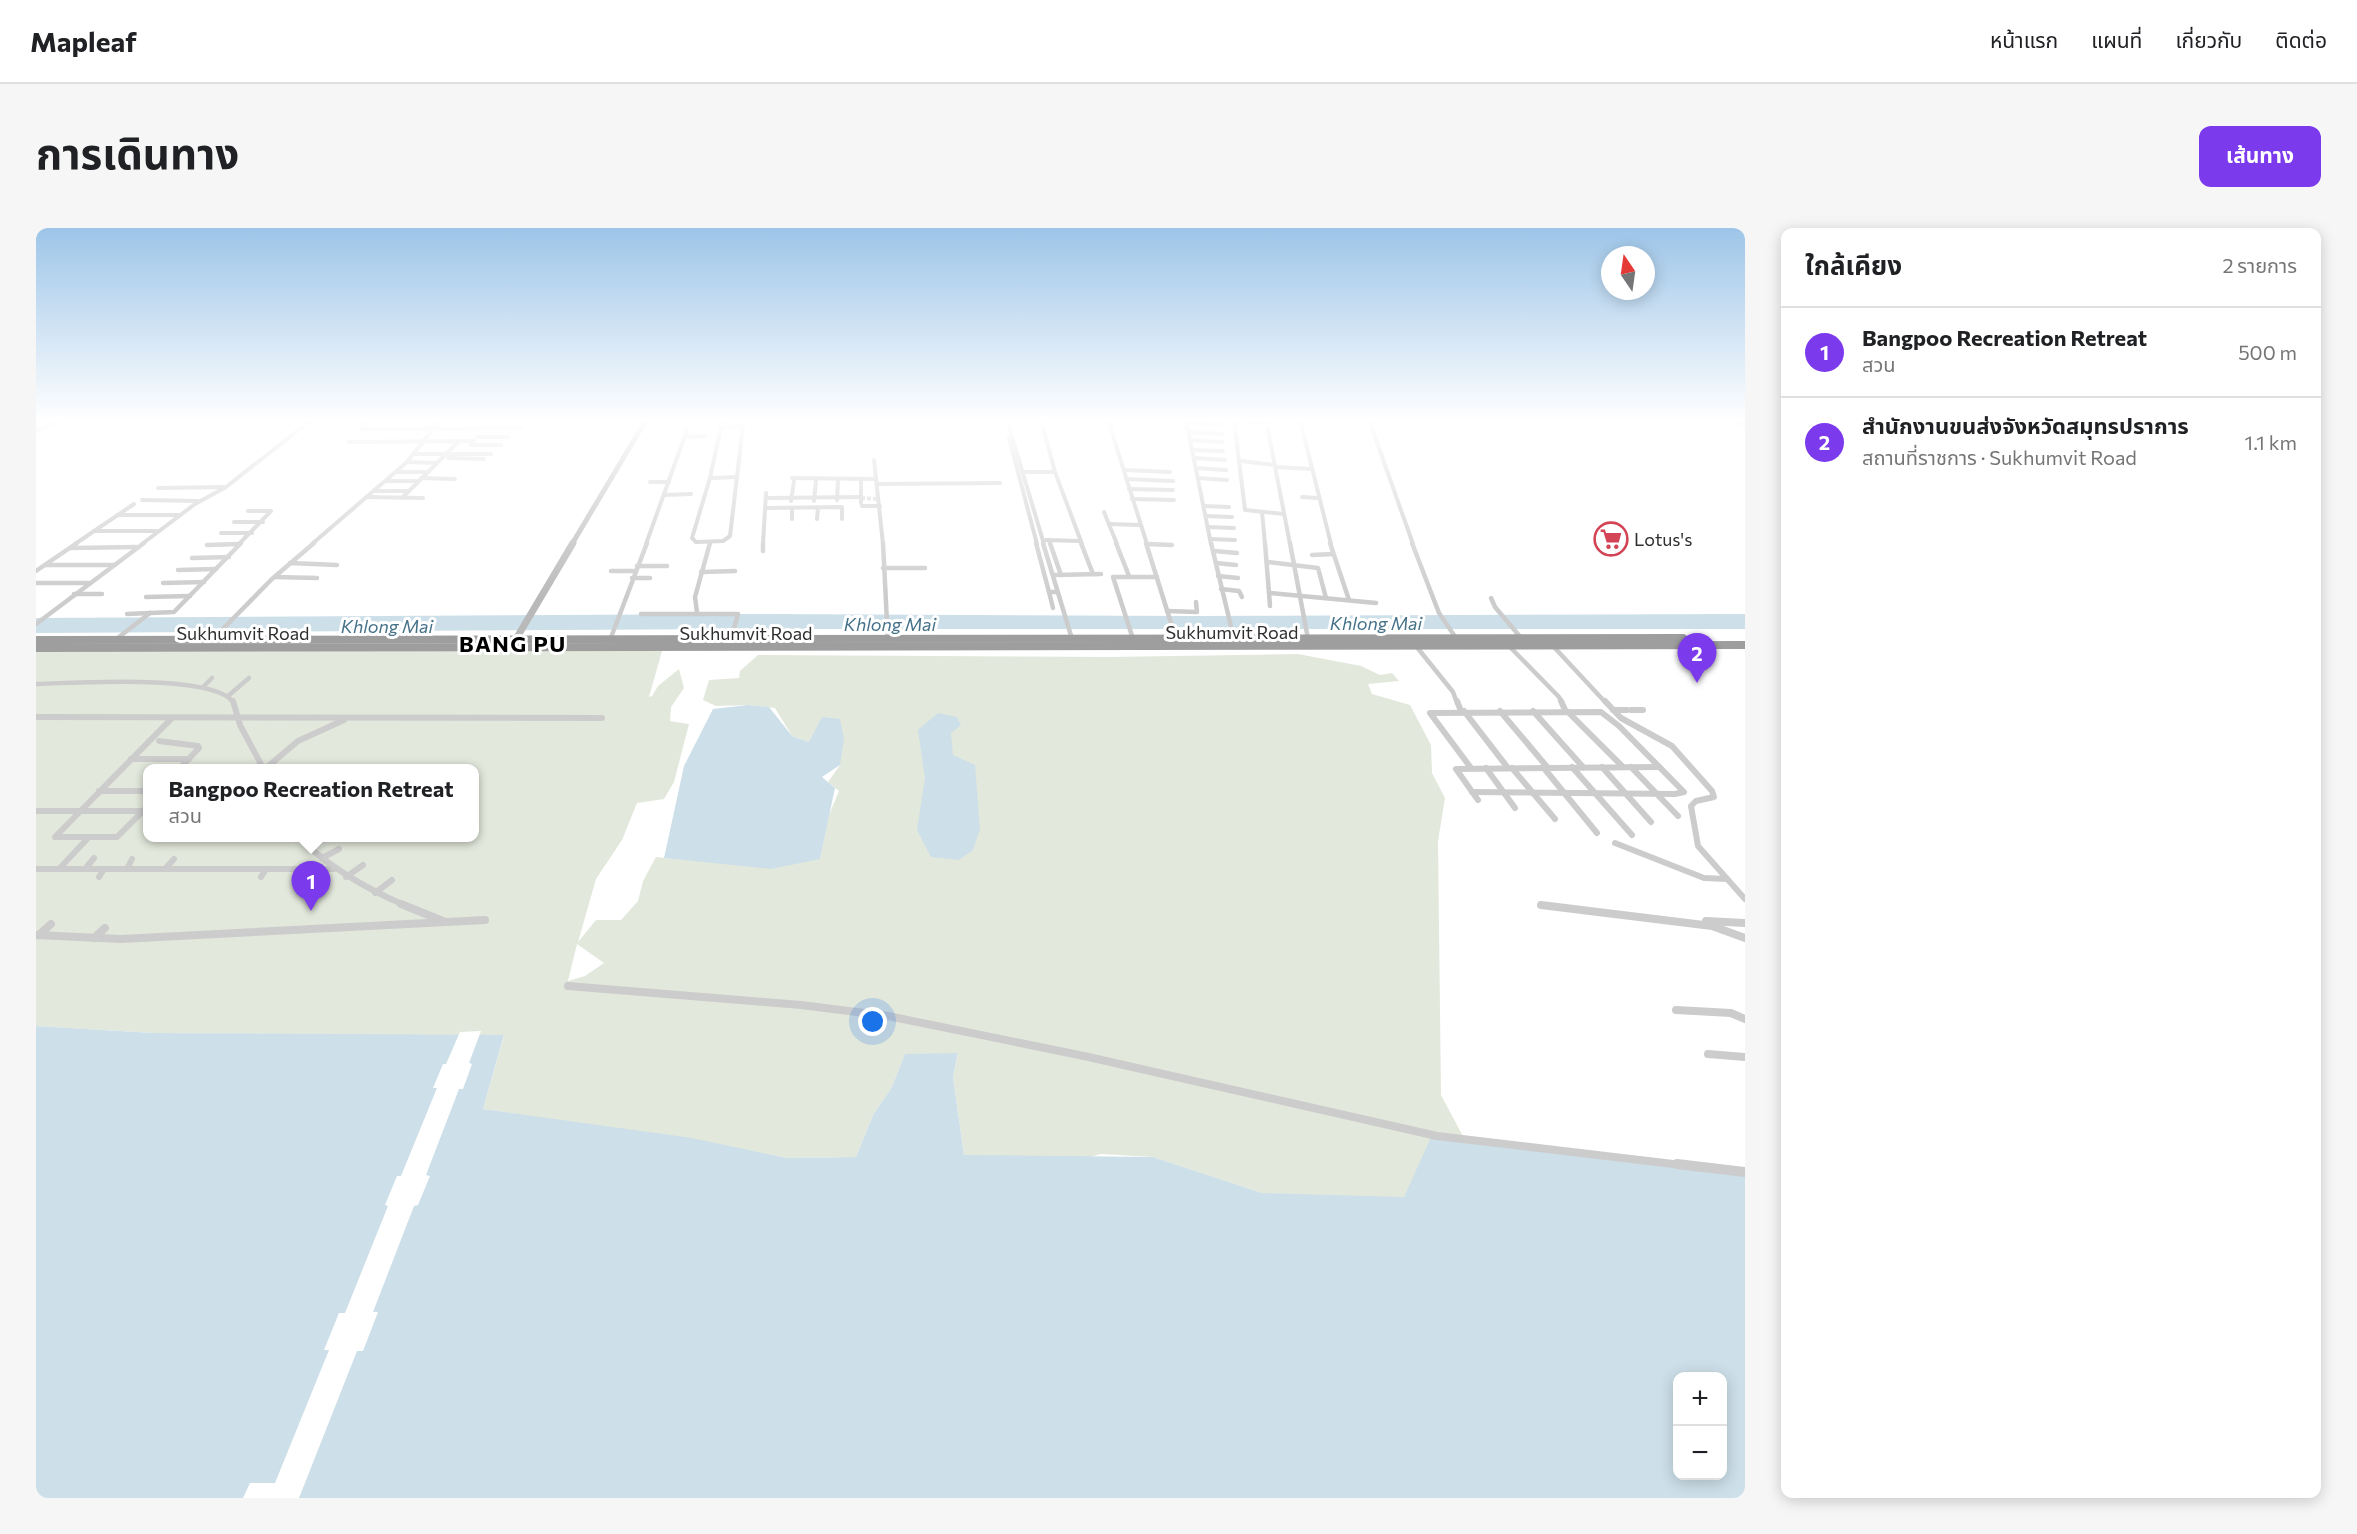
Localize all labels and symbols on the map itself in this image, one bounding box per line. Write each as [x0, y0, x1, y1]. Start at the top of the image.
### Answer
north arrow [1601, 246, 1655, 300]
supermarket icon: Lotus's [1593, 521, 1629, 557]
place label: Lotus's [1634, 528, 1692, 550]
water label: Khlong Mai [1330, 612, 1424, 634]
water label: Khlong Mai [844, 613, 938, 635]
water label: Khlong Mai [341, 615, 435, 637]
street label: Sukhumvit Road [1166, 621, 1298, 643]
street label: Sukhumvit Road [177, 622, 309, 644]
street label: Sukhumvit Road [680, 622, 812, 644]
district label: BANG PU [459, 630, 567, 657]
pin: 2 [1678, 634, 1716, 683]
pin: 1 [292, 862, 330, 911]
your location [858, 1007, 887, 1036]

